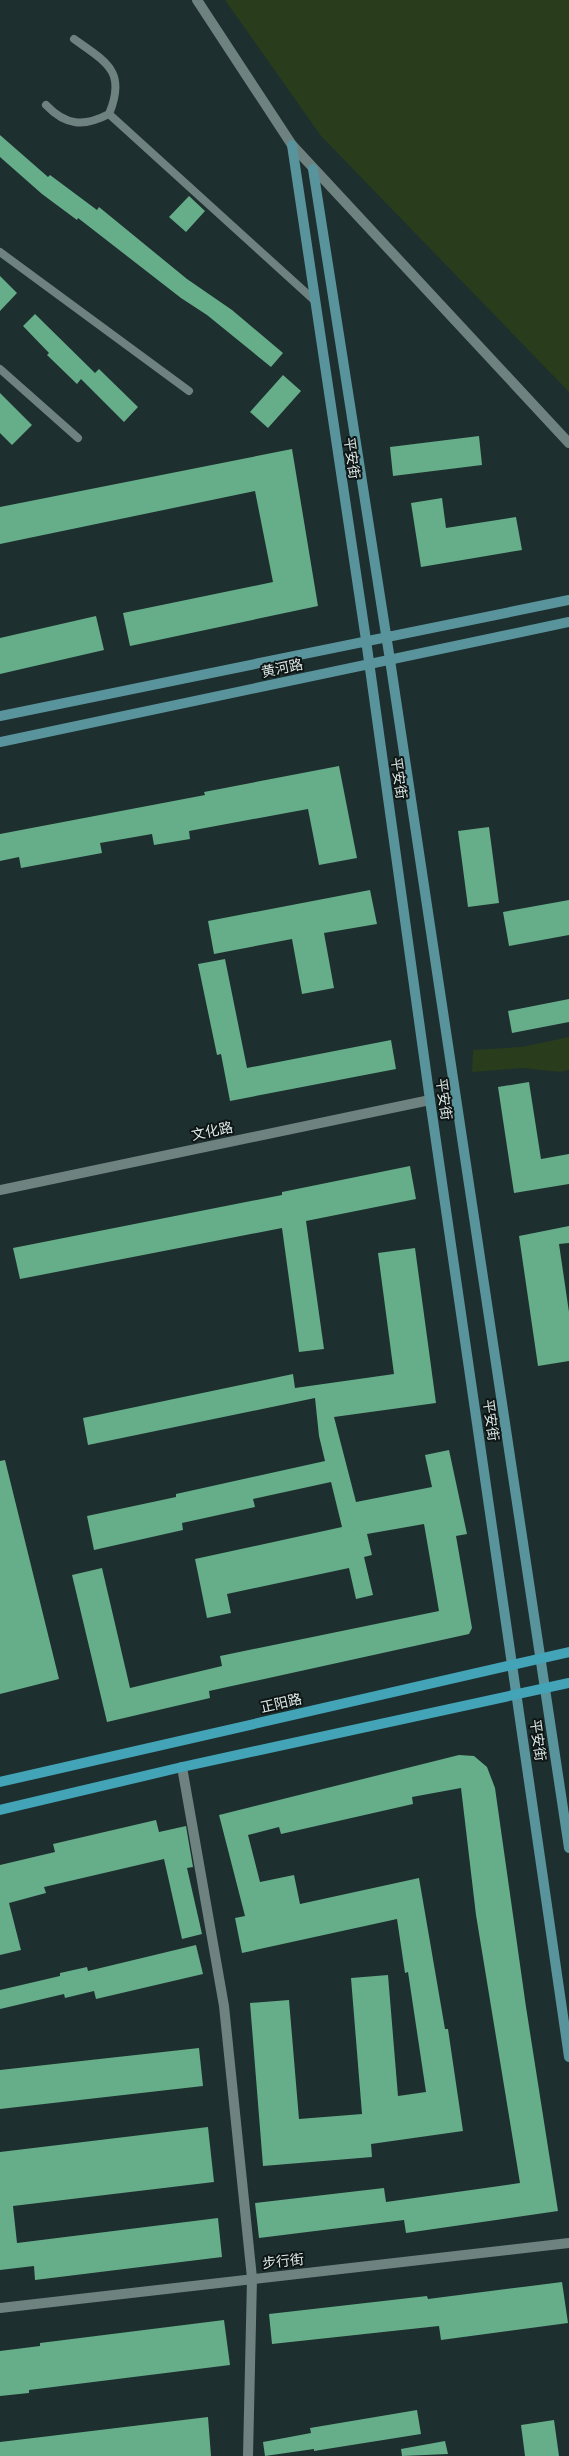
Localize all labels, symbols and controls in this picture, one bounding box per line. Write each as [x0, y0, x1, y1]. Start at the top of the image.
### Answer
street label: 平安街 [340, 436, 364, 480]
street label: 黄河路 [260, 655, 304, 681]
street label: 平安街 [387, 756, 411, 800]
street label: 平安街 [432, 1077, 456, 1121]
street label: 文化路 [190, 1118, 234, 1144]
street label: 平安街 [479, 1398, 503, 1442]
street label: 正阳路 [259, 1690, 303, 1716]
street label: 平安街 [526, 1718, 550, 1762]
street label: 步行街 [261, 2250, 305, 2272]

